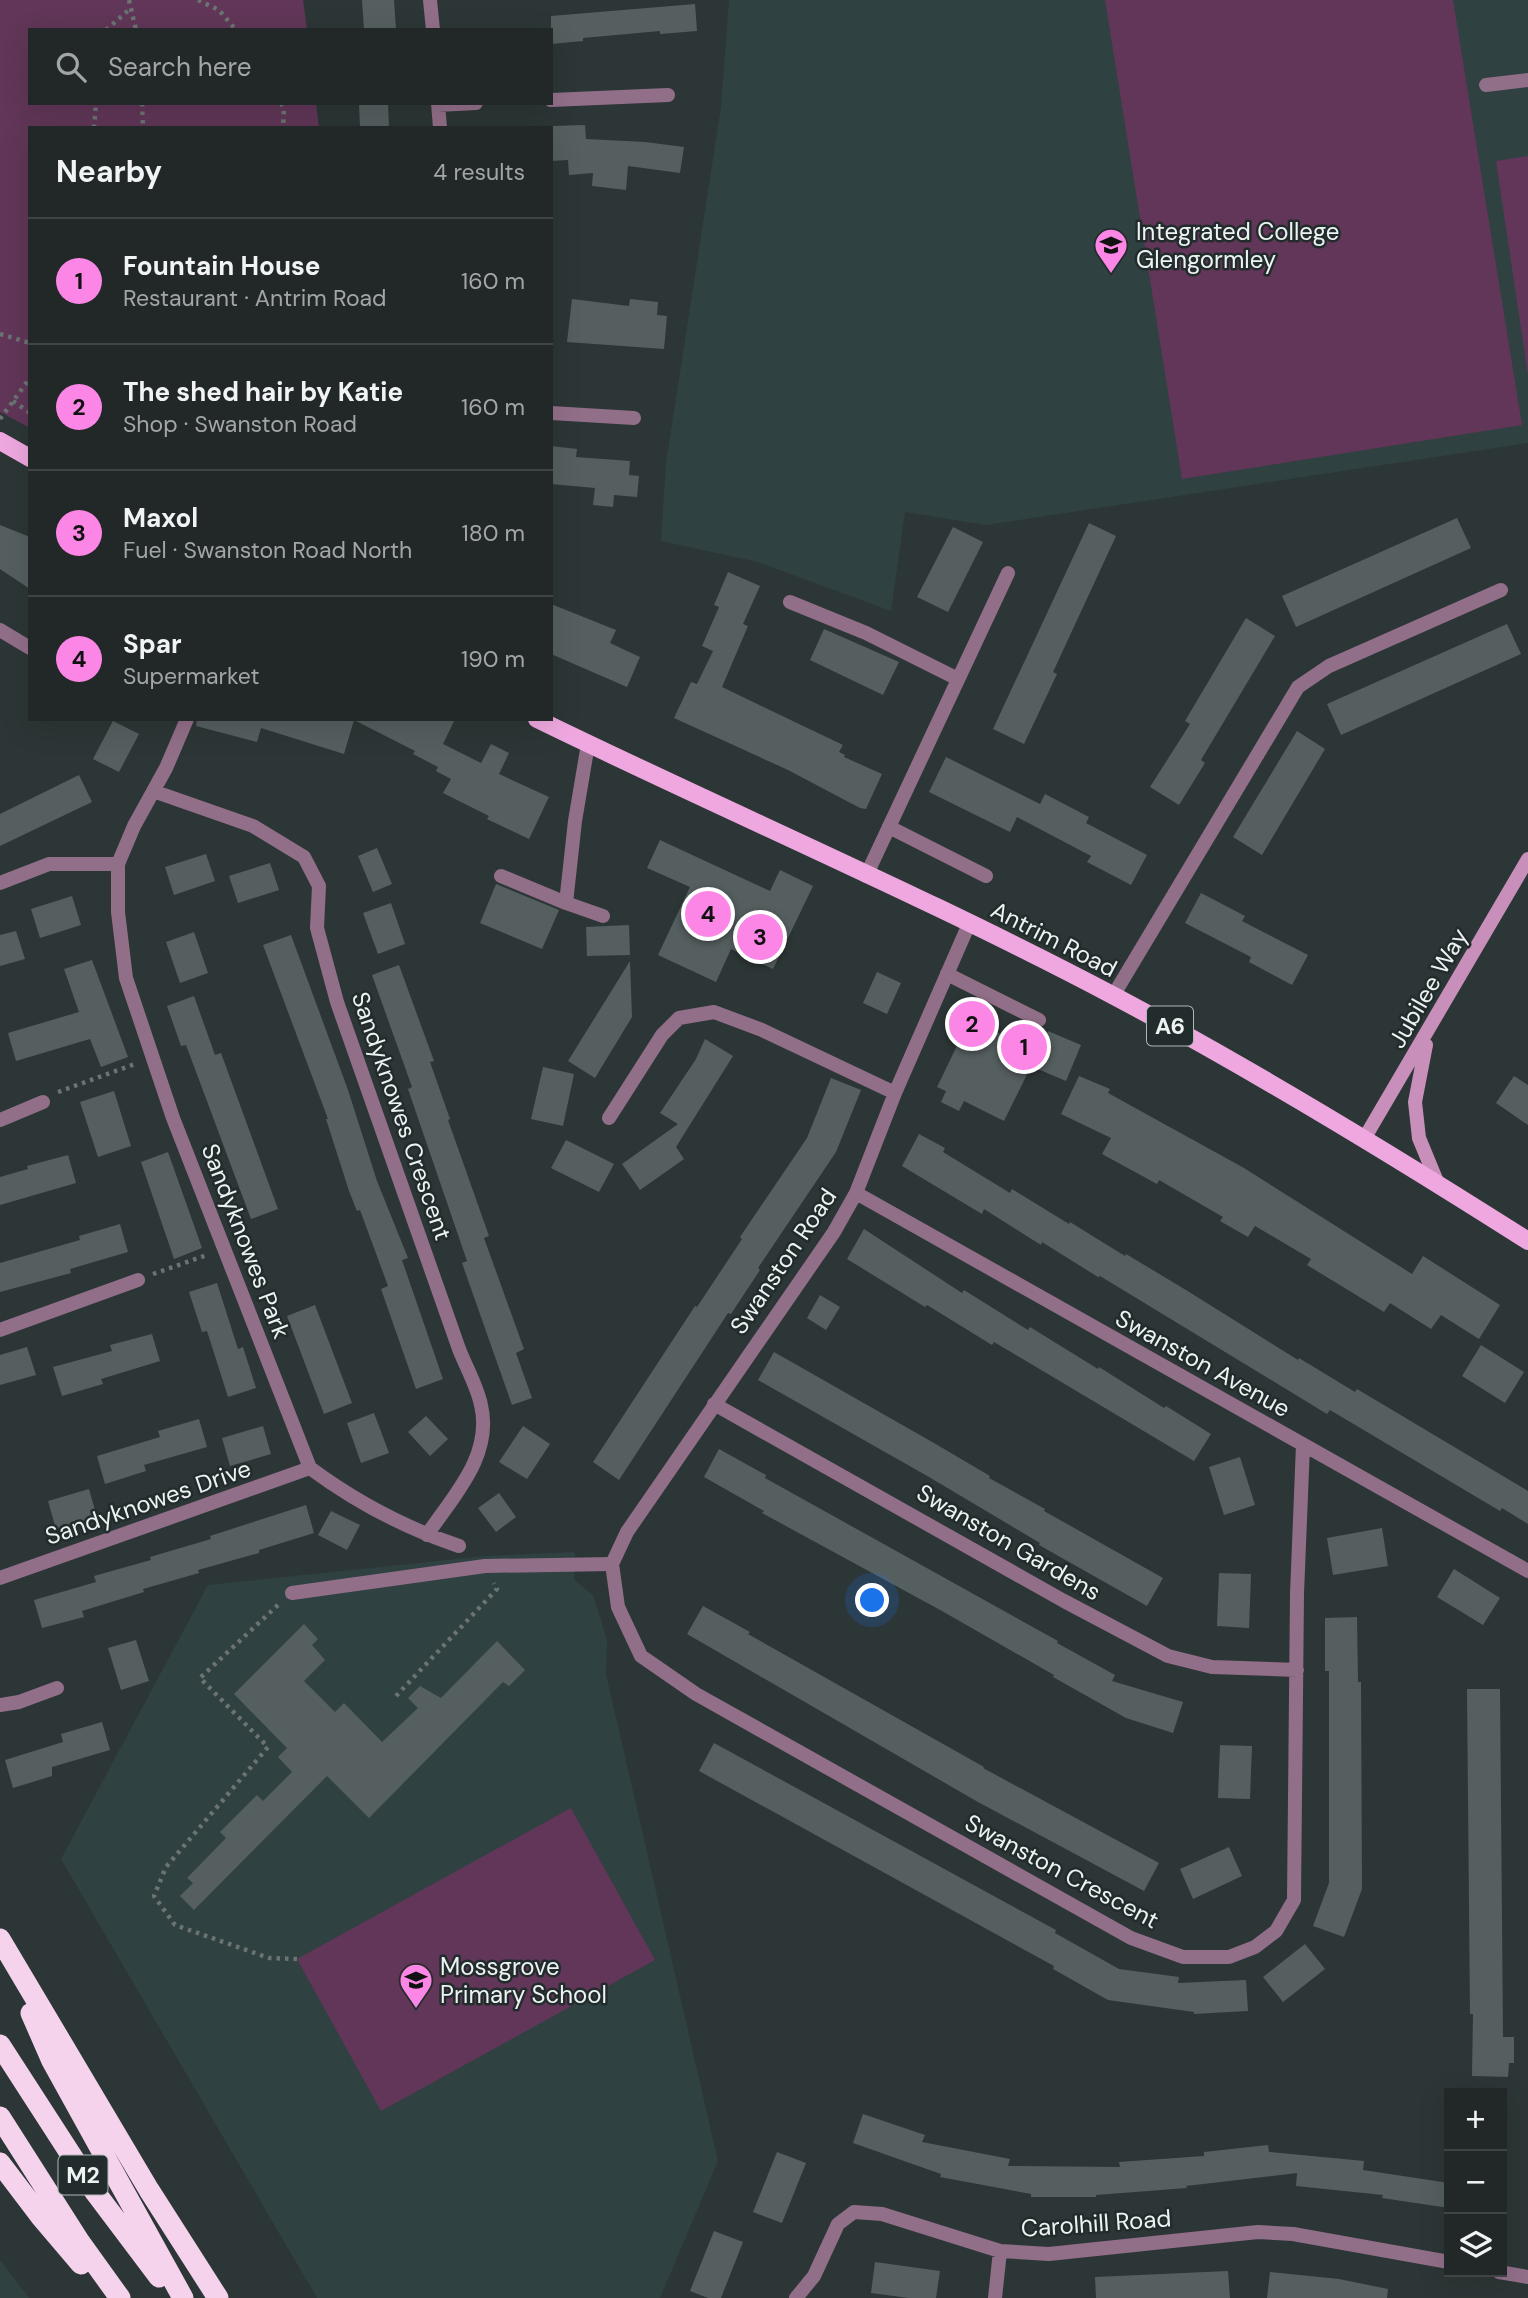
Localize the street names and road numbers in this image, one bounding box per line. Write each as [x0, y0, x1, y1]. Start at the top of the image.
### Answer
street label: Antrim Road [986, 894, 1122, 984]
street label: Jubilee Way [1381, 922, 1475, 1054]
street label: Sandyknowes Crescent [345, 988, 459, 1244]
road number: A6 [1147, 1007, 1193, 1046]
street label: Sandyknowes Park [195, 1139, 297, 1343]
street label: Swanston Road [723, 1182, 843, 1340]
street label: Swanston Avenue [1110, 1302, 1296, 1424]
street label: Sandyknowes Drive [41, 1452, 255, 1552]
street label: Swanston Gardens [911, 1477, 1107, 1607]
street label: Swanston Crescent [960, 1807, 1164, 1935]
road number: M2 [58, 2156, 108, 2194]
street label: Carolhill Road [1020, 2202, 1172, 2244]

